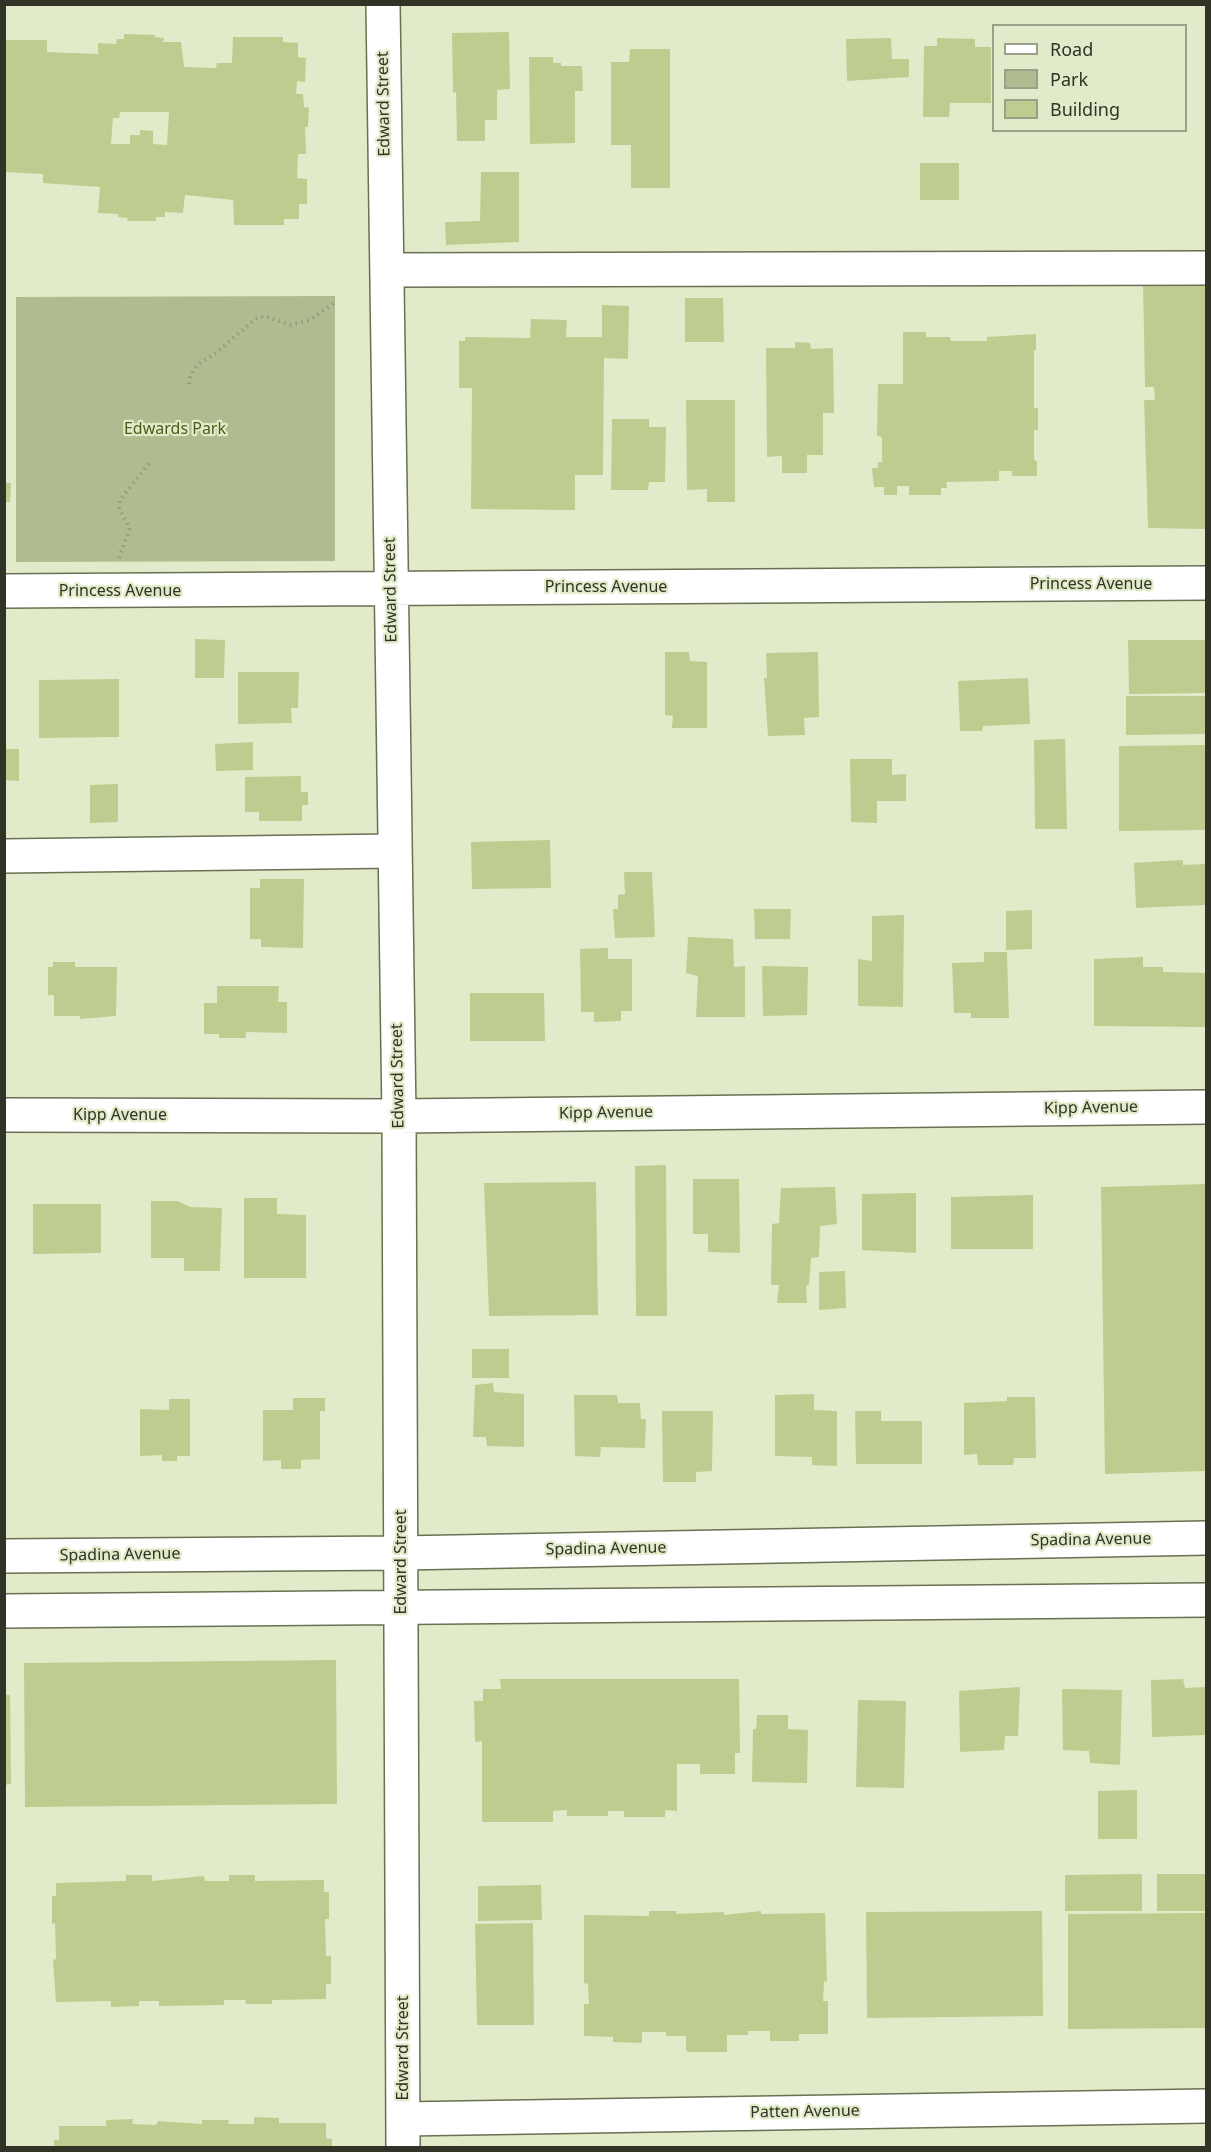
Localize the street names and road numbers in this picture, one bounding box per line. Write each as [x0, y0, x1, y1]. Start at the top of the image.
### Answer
street label: Edward Street [373, 51, 395, 157]
street label: Edward Street [380, 537, 402, 643]
street label: Princess Avenue [1030, 574, 1152, 594]
street label: Princess Avenue [545, 577, 667, 597]
street label: Princess Avenue [59, 581, 181, 601]
street label: Edward Street [387, 1023, 409, 1129]
street label: Kipp Avenue [1044, 1098, 1138, 1118]
street label: Kipp Avenue [559, 1103, 653, 1123]
street label: Kipp Avenue [73, 1105, 167, 1125]
street label: Edward Street [391, 1509, 411, 1615]
street label: Spadina Avenue [1030, 1529, 1152, 1551]
street label: Spadina Avenue [545, 1538, 667, 1560]
street label: Spadina Avenue [59, 1544, 181, 1566]
street label: Edward Street [393, 1995, 413, 2101]
street label: Patten Avenue [750, 2101, 860, 2123]

